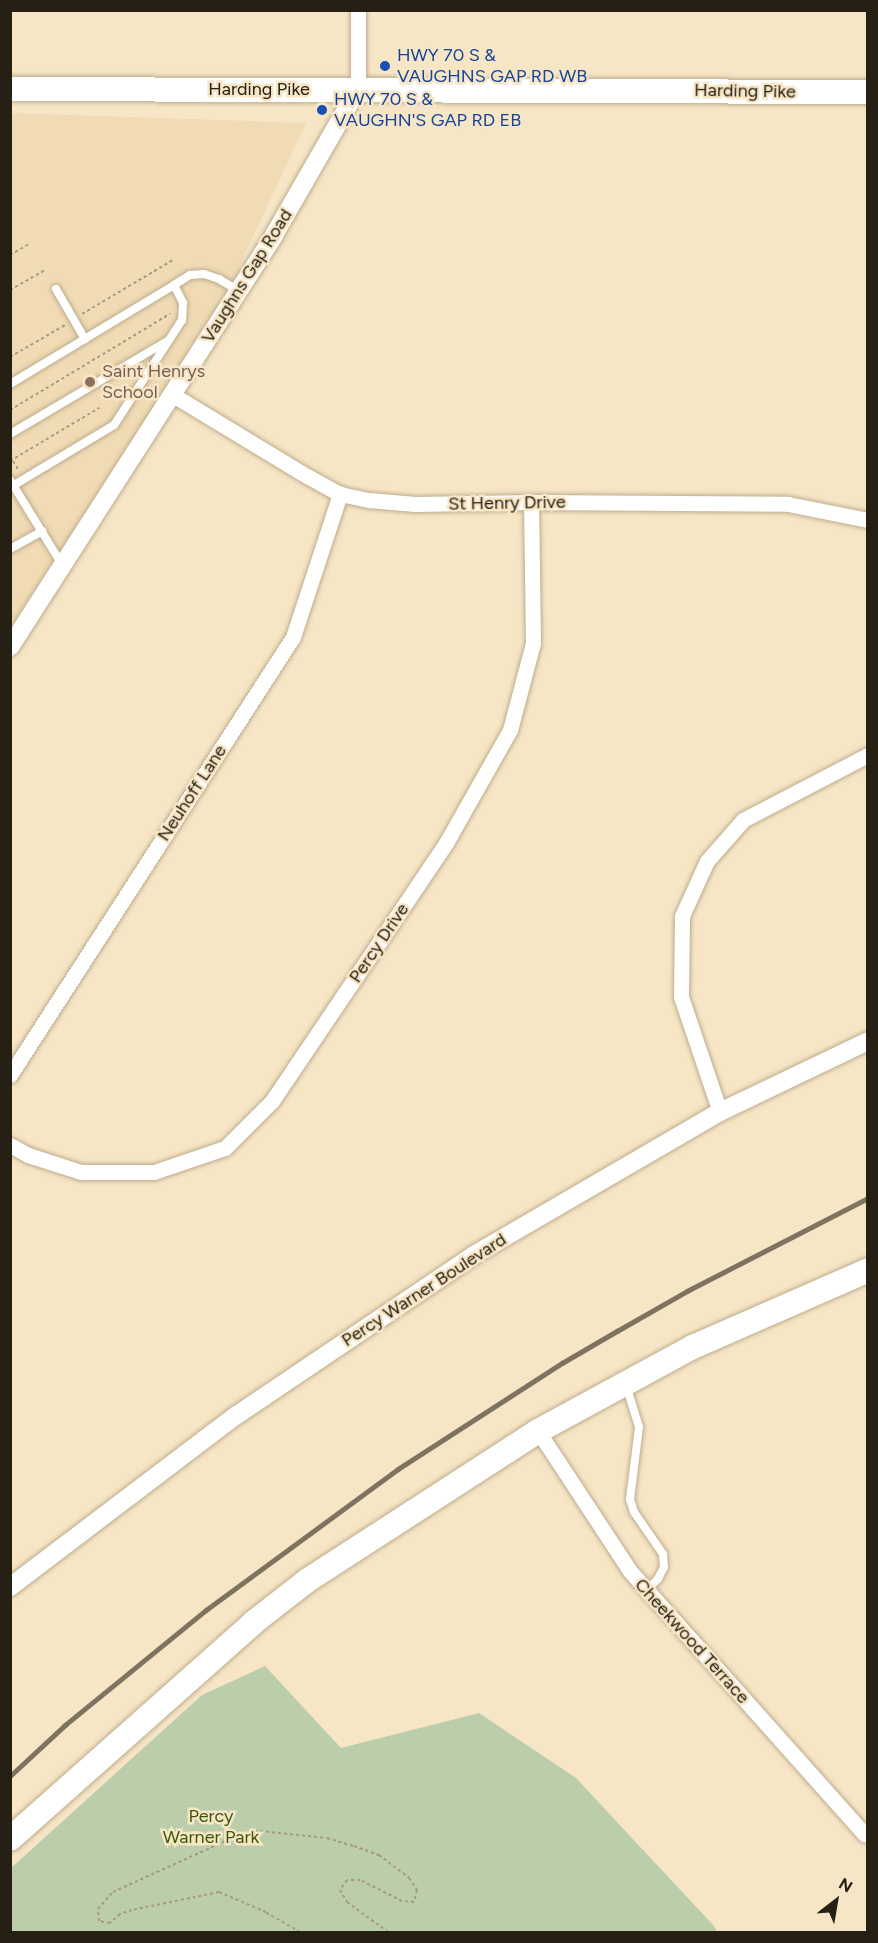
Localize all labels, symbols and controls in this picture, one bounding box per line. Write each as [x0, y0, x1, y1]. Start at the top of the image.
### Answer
place label: HWY 70 S & VAUGHNS GAP RD WB [397, 45, 587, 88]
marker: HWY 70 S & VAUGHNS GAP RD WB [378, 59, 392, 73]
street label: Harding Pike [208, 78, 310, 100]
street label: Harding Pike [694, 79, 796, 103]
place label: HWY 70 S & VAUGHN'S GAP RD EB [334, 89, 521, 132]
marker: HWY 70 S & VAUGHN'S GAP RD EB [315, 103, 329, 117]
street label: Vaughns Gap Road [197, 205, 297, 347]
place label: Saint Henrys School [102, 361, 205, 404]
marker: Saint Henrys School [83, 375, 97, 389]
street label: St Henry Drive [448, 491, 566, 515]
street label: Neuhoff Lane [153, 741, 231, 845]
street label: Percy Drive [345, 899, 413, 987]
street label: Percy Warner Boulevard [338, 1229, 510, 1351]
street label: Cheekwood Terrace [630, 1574, 754, 1708]
park label: Percy Warner Park [163, 1806, 259, 1848]
north arrow [806, 1871, 866, 1931]
text: N [835, 1874, 856, 1896]

